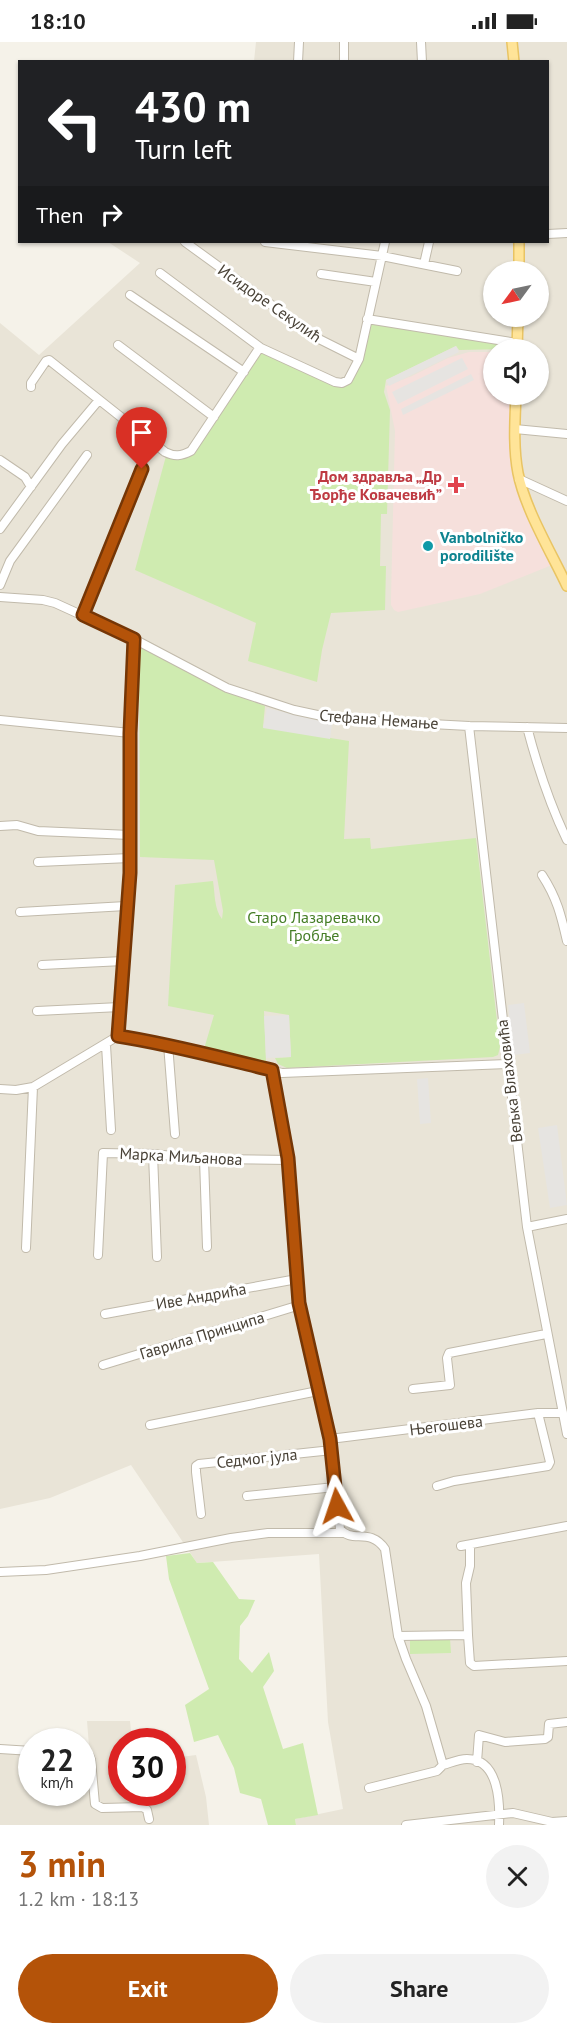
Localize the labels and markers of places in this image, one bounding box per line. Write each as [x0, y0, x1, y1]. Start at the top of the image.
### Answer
pin [116, 407, 167, 469]
place label: Дом здравља „Др Ђорђе Ковачевић” [310, 466, 442, 504]
marker: Дом здравља „Др Ђорђе Ковачевић” [447, 476, 465, 494]
place label: Vanbolničko porodilište [439, 527, 524, 565]
marker: Vanbolničko porodilište [421, 539, 435, 553]

